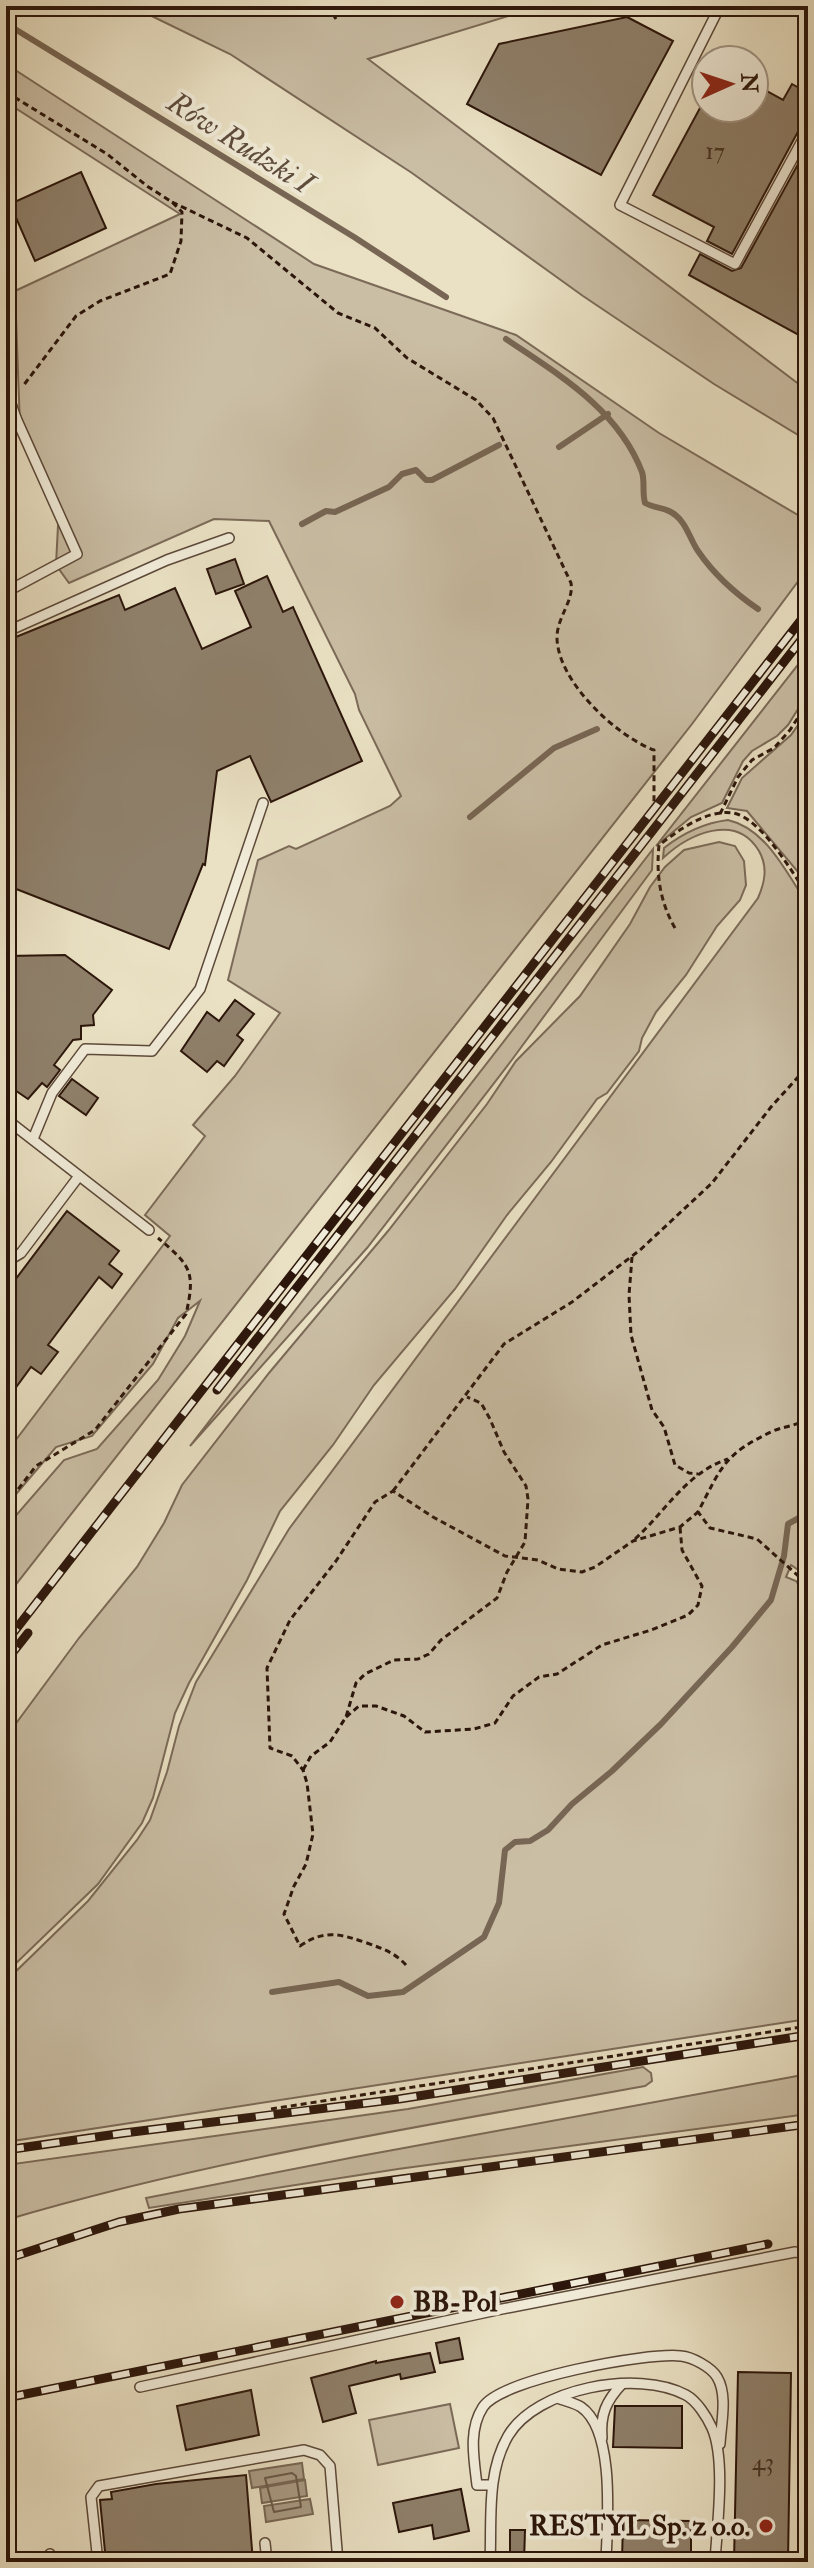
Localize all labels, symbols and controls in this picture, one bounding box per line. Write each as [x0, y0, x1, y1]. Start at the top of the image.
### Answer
north arrow [690, 44, 770, 124]
text: N [734, 71, 763, 94]
water label: Rów Rudzki I [160, 83, 323, 204]
house number: 17 [705, 136, 725, 167]
place label: BB-Pol [413, 2285, 498, 2320]
marker: BB-Pol [388, 2293, 406, 2311]
house number: 43 [752, 2447, 774, 2478]
place label: RESTYL Sp. z o.o. [529, 2509, 750, 2544]
marker: RESTYL Sp. z o.o. [757, 2517, 775, 2535]

